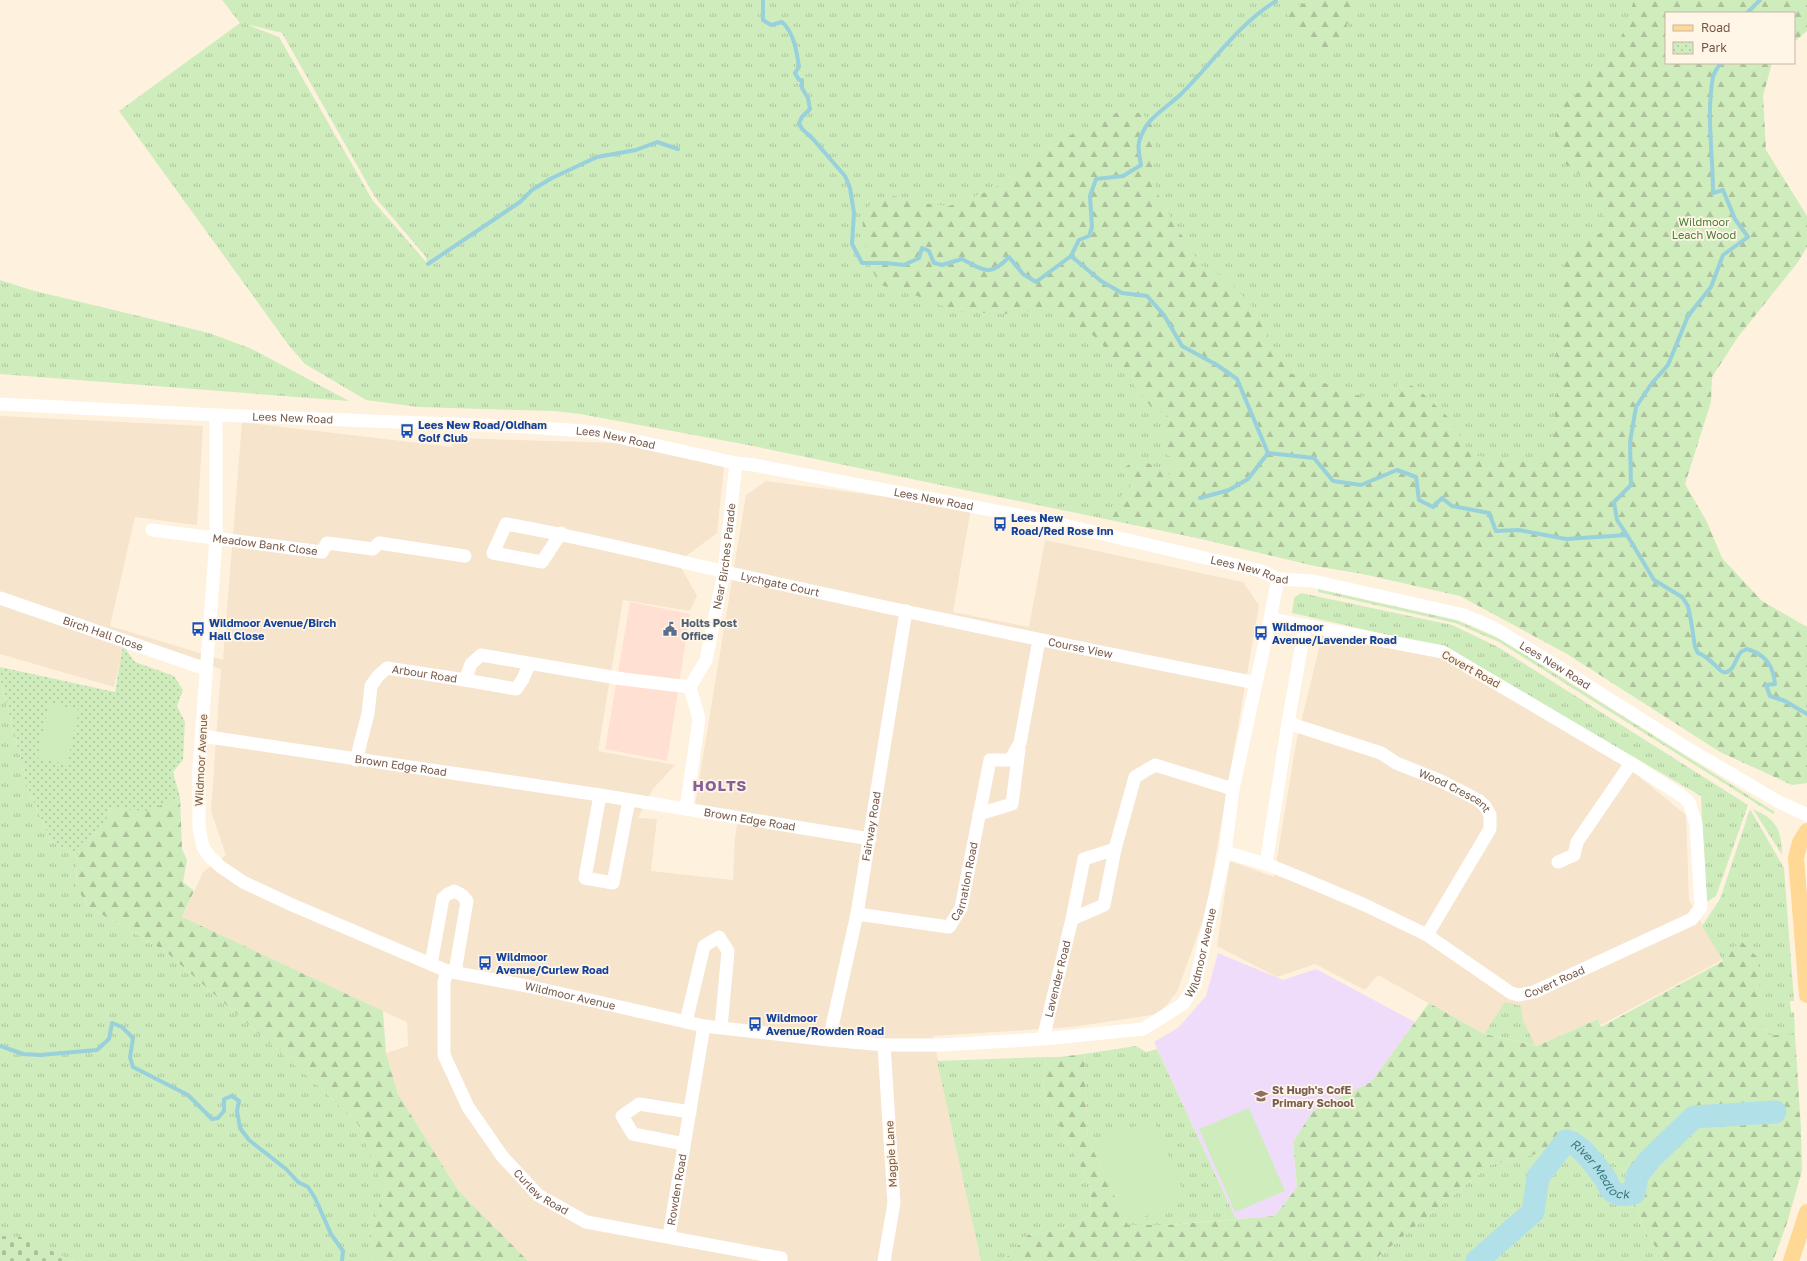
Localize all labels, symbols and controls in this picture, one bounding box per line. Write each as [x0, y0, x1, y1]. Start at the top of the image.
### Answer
legend [1665, 12, 1795, 64]
text: Road [1701, 20, 1730, 35]
text: Park [1701, 40, 1727, 55]
park label: Wildmoor Leach Wood [1672, 215, 1736, 241]
street label: Lees New Road [252, 409, 333, 425]
place label: Lees New Road/Oldham Golf Club [418, 418, 547, 444]
bus stop icon: Lees New Road/Oldham Golf Club [399, 423, 415, 439]
street label: Lees New Road [575, 424, 657, 451]
street label: Lees New Road [893, 485, 975, 513]
street label: Near Birches Parade [710, 502, 738, 610]
place label: Lees New Road/Red Rose Inn [1011, 511, 1114, 537]
bus stop icon: Lees New Road/Red Rose Inn [992, 516, 1008, 532]
street label: Meadow Bank Close [212, 531, 319, 557]
street label: Lees New Road [1209, 552, 1289, 586]
street label: Lychgate Court [740, 569, 821, 599]
street label: Birch Hall Close [61, 613, 145, 653]
place label: Wildmoor Avenue/Birch Hall Close [209, 616, 337, 642]
place label: Holts Post Office [681, 616, 738, 642]
place label: Wildmoor Avenue/Lavender Road [1272, 620, 1397, 646]
bus stop icon: Wildmoor Avenue/Birch Hall Close [190, 621, 206, 637]
public building icon: Holts Post Office [662, 621, 678, 637]
bus stop icon: Wildmoor Avenue/Lavender Road [1253, 625, 1269, 641]
street label: Course View [1047, 634, 1114, 660]
street label: Lees New Road [1517, 638, 1593, 692]
street label: Covert Road [1440, 647, 1503, 690]
street label: Arbour Road [391, 662, 458, 685]
street label: Wildmoor Avenue [192, 713, 209, 807]
street label: Brown Edge Road [354, 752, 448, 778]
street label: Wood Crescent [1417, 766, 1494, 814]
district label: HOLTS [693, 776, 747, 794]
street label: Fairway Road [859, 790, 883, 862]
street label: Brown Edge Road [703, 805, 797, 833]
street label: Carnation Road [948, 841, 980, 923]
street label: Wildmoor Avenue [1182, 907, 1218, 1000]
street label: Lavender Road [1042, 939, 1073, 1018]
place label: Wildmoor Avenue/Curlew Road [496, 950, 609, 976]
bus stop icon: Wildmoor Avenue/Curlew Road [477, 955, 493, 971]
street label: Covert Road [1523, 963, 1586, 1000]
street label: Wildmoor Avenue [524, 979, 617, 1012]
place label: Wildmoor Avenue/Rowden Road [766, 1011, 884, 1037]
bus stop icon: Wildmoor Avenue/Rowden Road [747, 1016, 763, 1032]
place label: St Hugh's CofE Primary School [1272, 1083, 1354, 1109]
school or university icon: St Hugh's CofE Primary School [1253, 1088, 1269, 1104]
street label: Magpie Lane [882, 1120, 899, 1188]
water label: River Medlock [1568, 1136, 1631, 1202]
street label: Rowden Road [664, 1153, 689, 1226]
street label: Curlew Road [511, 1166, 571, 1217]

